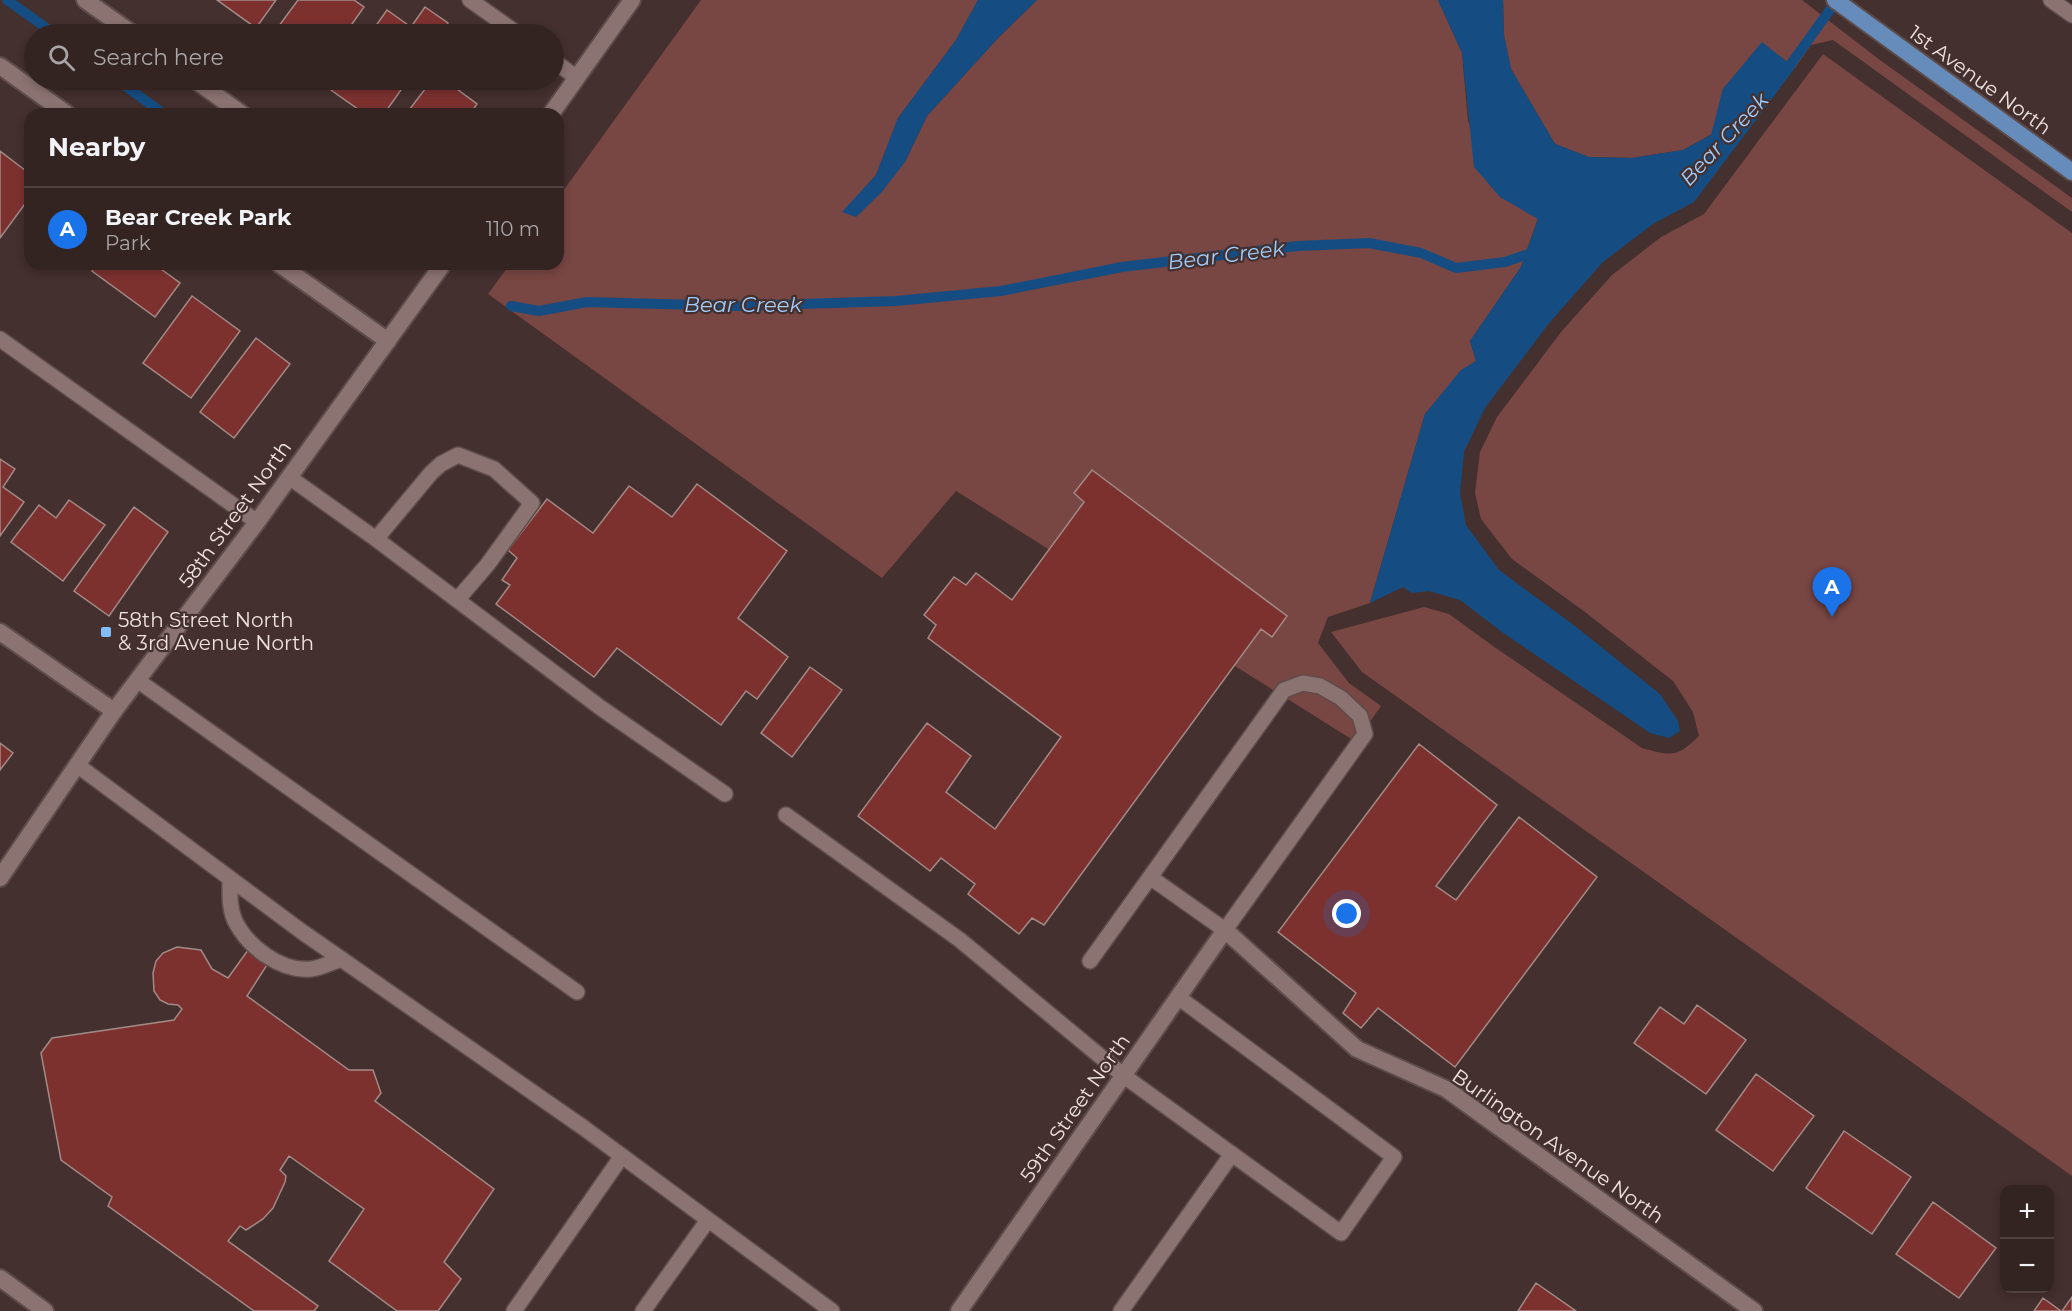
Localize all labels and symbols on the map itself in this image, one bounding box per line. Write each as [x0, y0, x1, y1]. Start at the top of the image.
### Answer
street label: 1st Avenue North [1904, 20, 2056, 140]
water label: Bear Creek [1675, 86, 1774, 191]
water label: Bear Creek [1166, 235, 1287, 275]
water label: Bear Creek [684, 292, 803, 317]
street label: 58th Street North [174, 436, 296, 592]
pin: A [1812, 568, 1852, 617]
place label: 58th Street North & 3rd Avenue North [118, 608, 314, 655]
marker: 58th Street North & 3rd Avenue North [99, 625, 113, 639]
your location [1332, 899, 1361, 928]
street label: 59th Street North [1015, 1029, 1135, 1187]
street label: Burlington Avenue North [1448, 1064, 1668, 1228]

